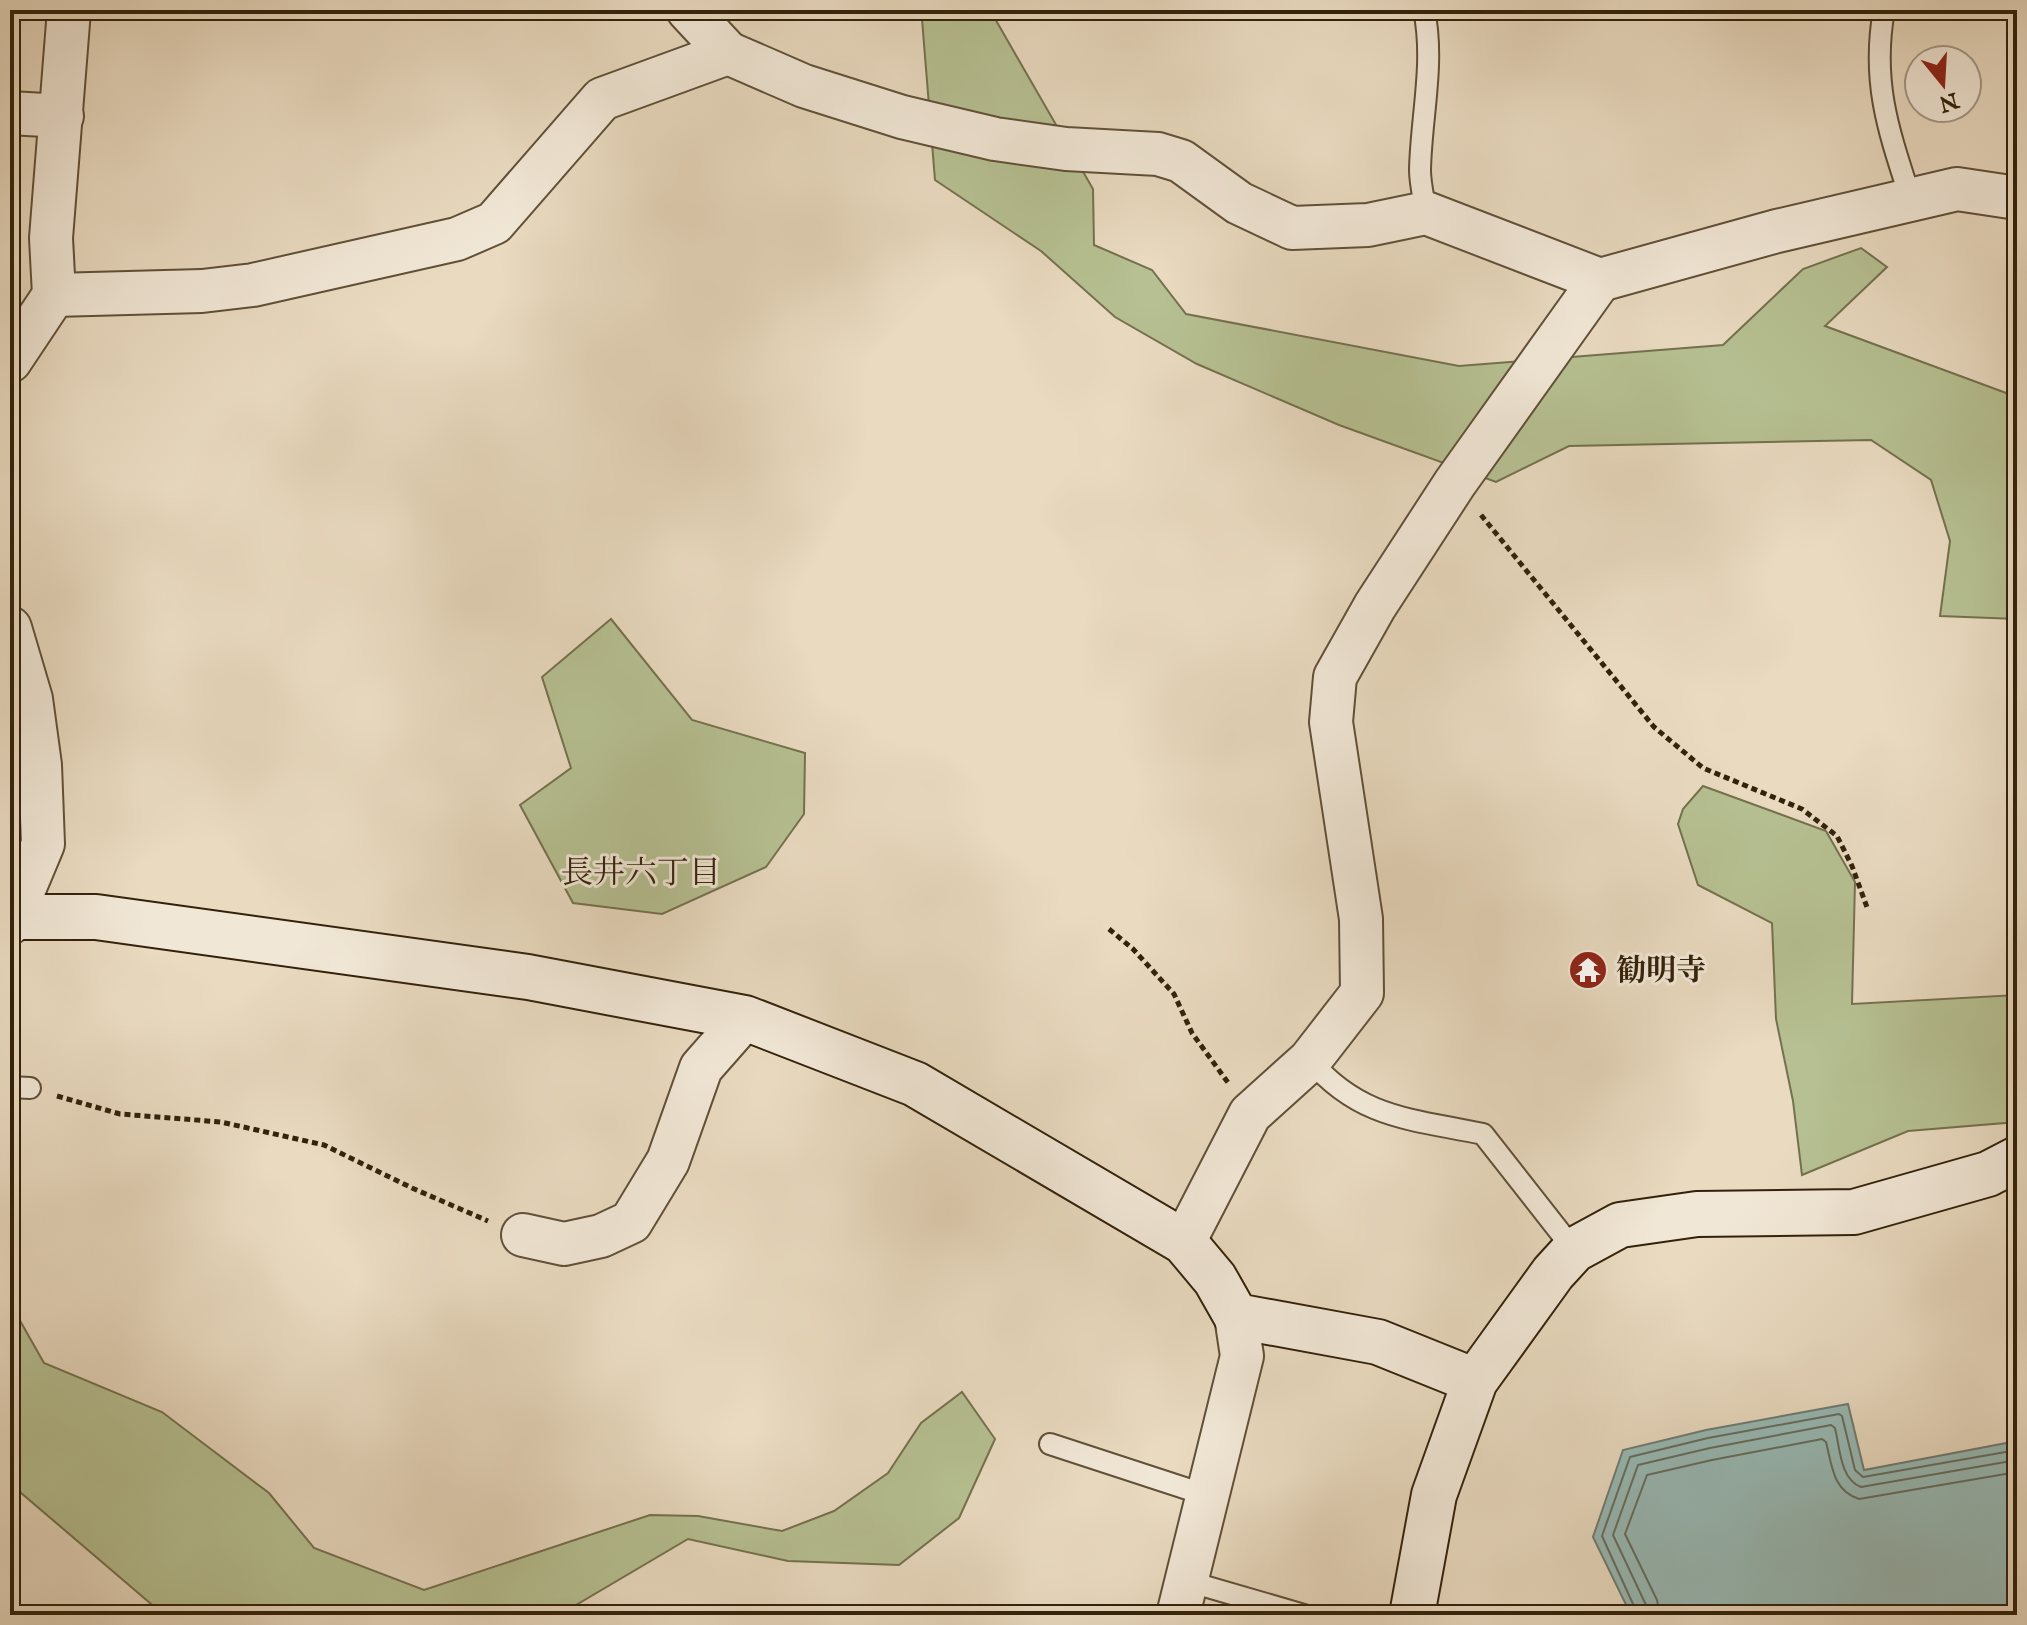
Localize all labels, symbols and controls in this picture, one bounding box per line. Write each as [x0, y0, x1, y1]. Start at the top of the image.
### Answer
north arrow [1903, 44, 1983, 124]
text: N [1935, 85, 1963, 117]
district label: 長井六丁目 [561, 854, 721, 895]
temple icon: 勧明寺 [1567, 949, 1609, 991]
place label: 勧明寺 [1616, 953, 1706, 991]

